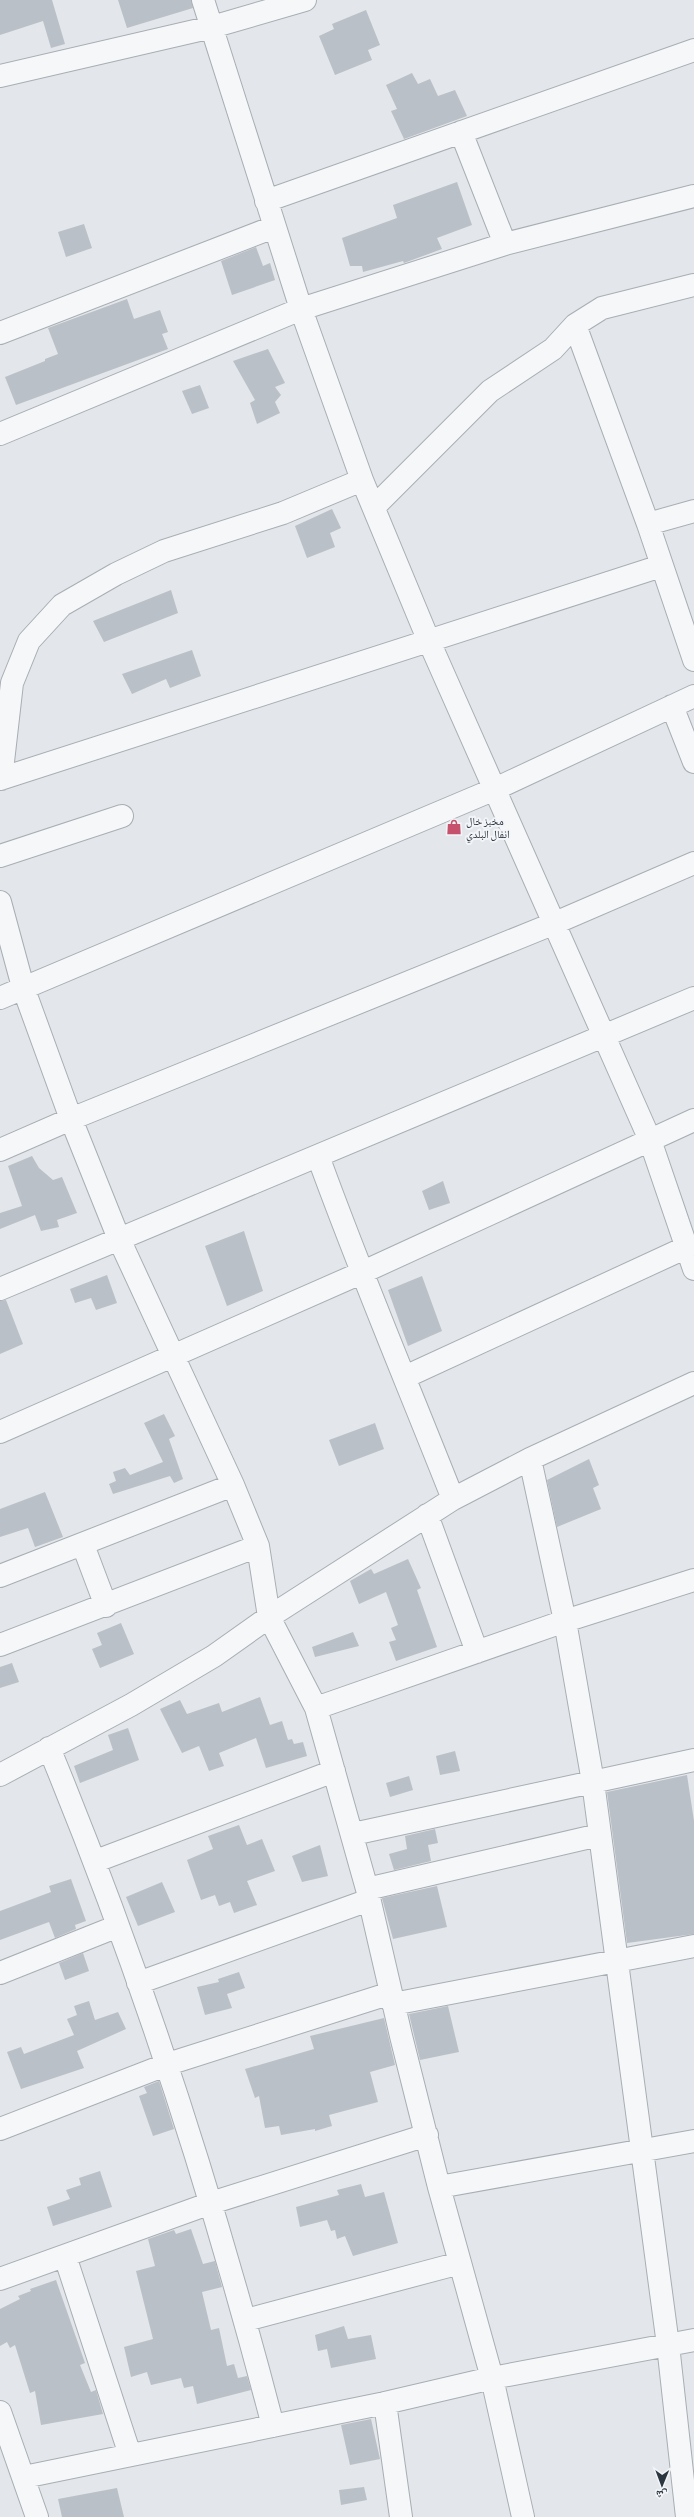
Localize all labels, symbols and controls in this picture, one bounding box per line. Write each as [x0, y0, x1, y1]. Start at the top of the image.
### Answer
place label: مخبز خال انفال البلدي [466, 815, 510, 843]
shop icon: مخبز خال انفال البلدي [445, 818, 463, 836]
north arrow [642, 2465, 682, 2505]
text: ش [656, 2487, 668, 2501]

